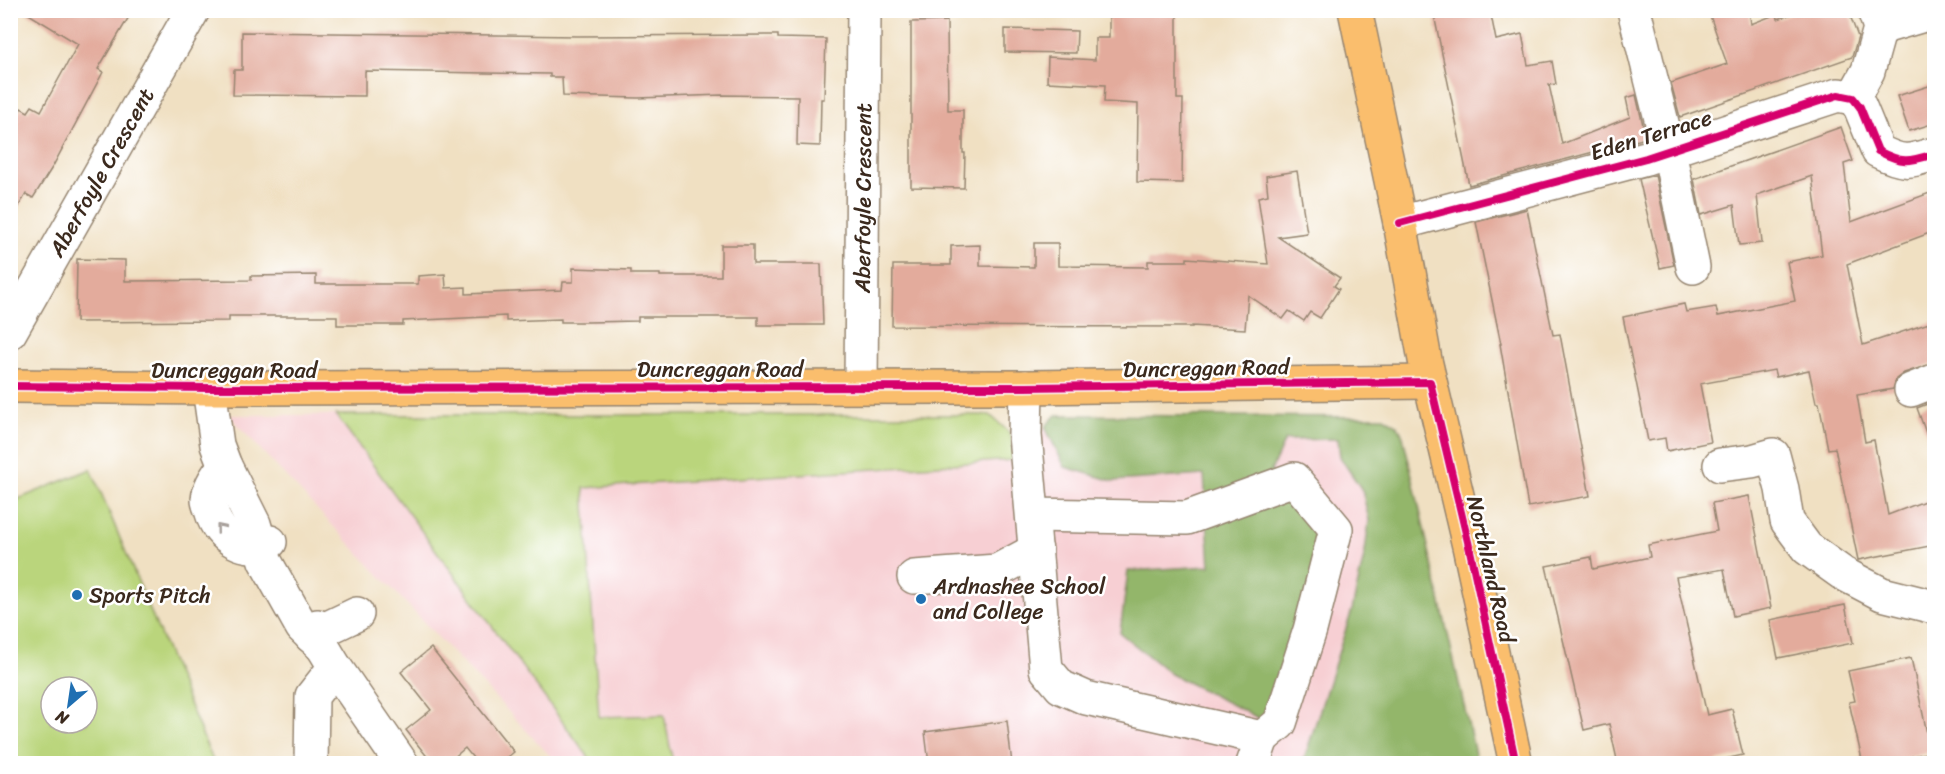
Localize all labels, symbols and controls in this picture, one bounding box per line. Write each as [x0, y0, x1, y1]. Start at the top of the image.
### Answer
street label: Aberfoyle Crescent [37, 80, 165, 265]
street label: Eden Terrace [1585, 98, 1717, 172]
street label: Aberfoyle Crescent [842, 103, 883, 294]
street label: Duncreggan Road [1123, 347, 1291, 389]
street label: Duncreggan Road [637, 350, 805, 389]
street label: Duncreggan Road [151, 351, 319, 390]
street label: Northland Road [1455, 492, 1527, 648]
one-way arrow [217, 524, 228, 535]
place label: Ardnashee School and College [932, 567, 1106, 631]
place label: Sports Pitch [89, 576, 211, 615]
marker: Sports Pitch [70, 588, 84, 602]
marker: Ardnashee School and College [914, 592, 928, 606]
north arrow [39, 675, 99, 735]
text: N [49, 702, 75, 734]

